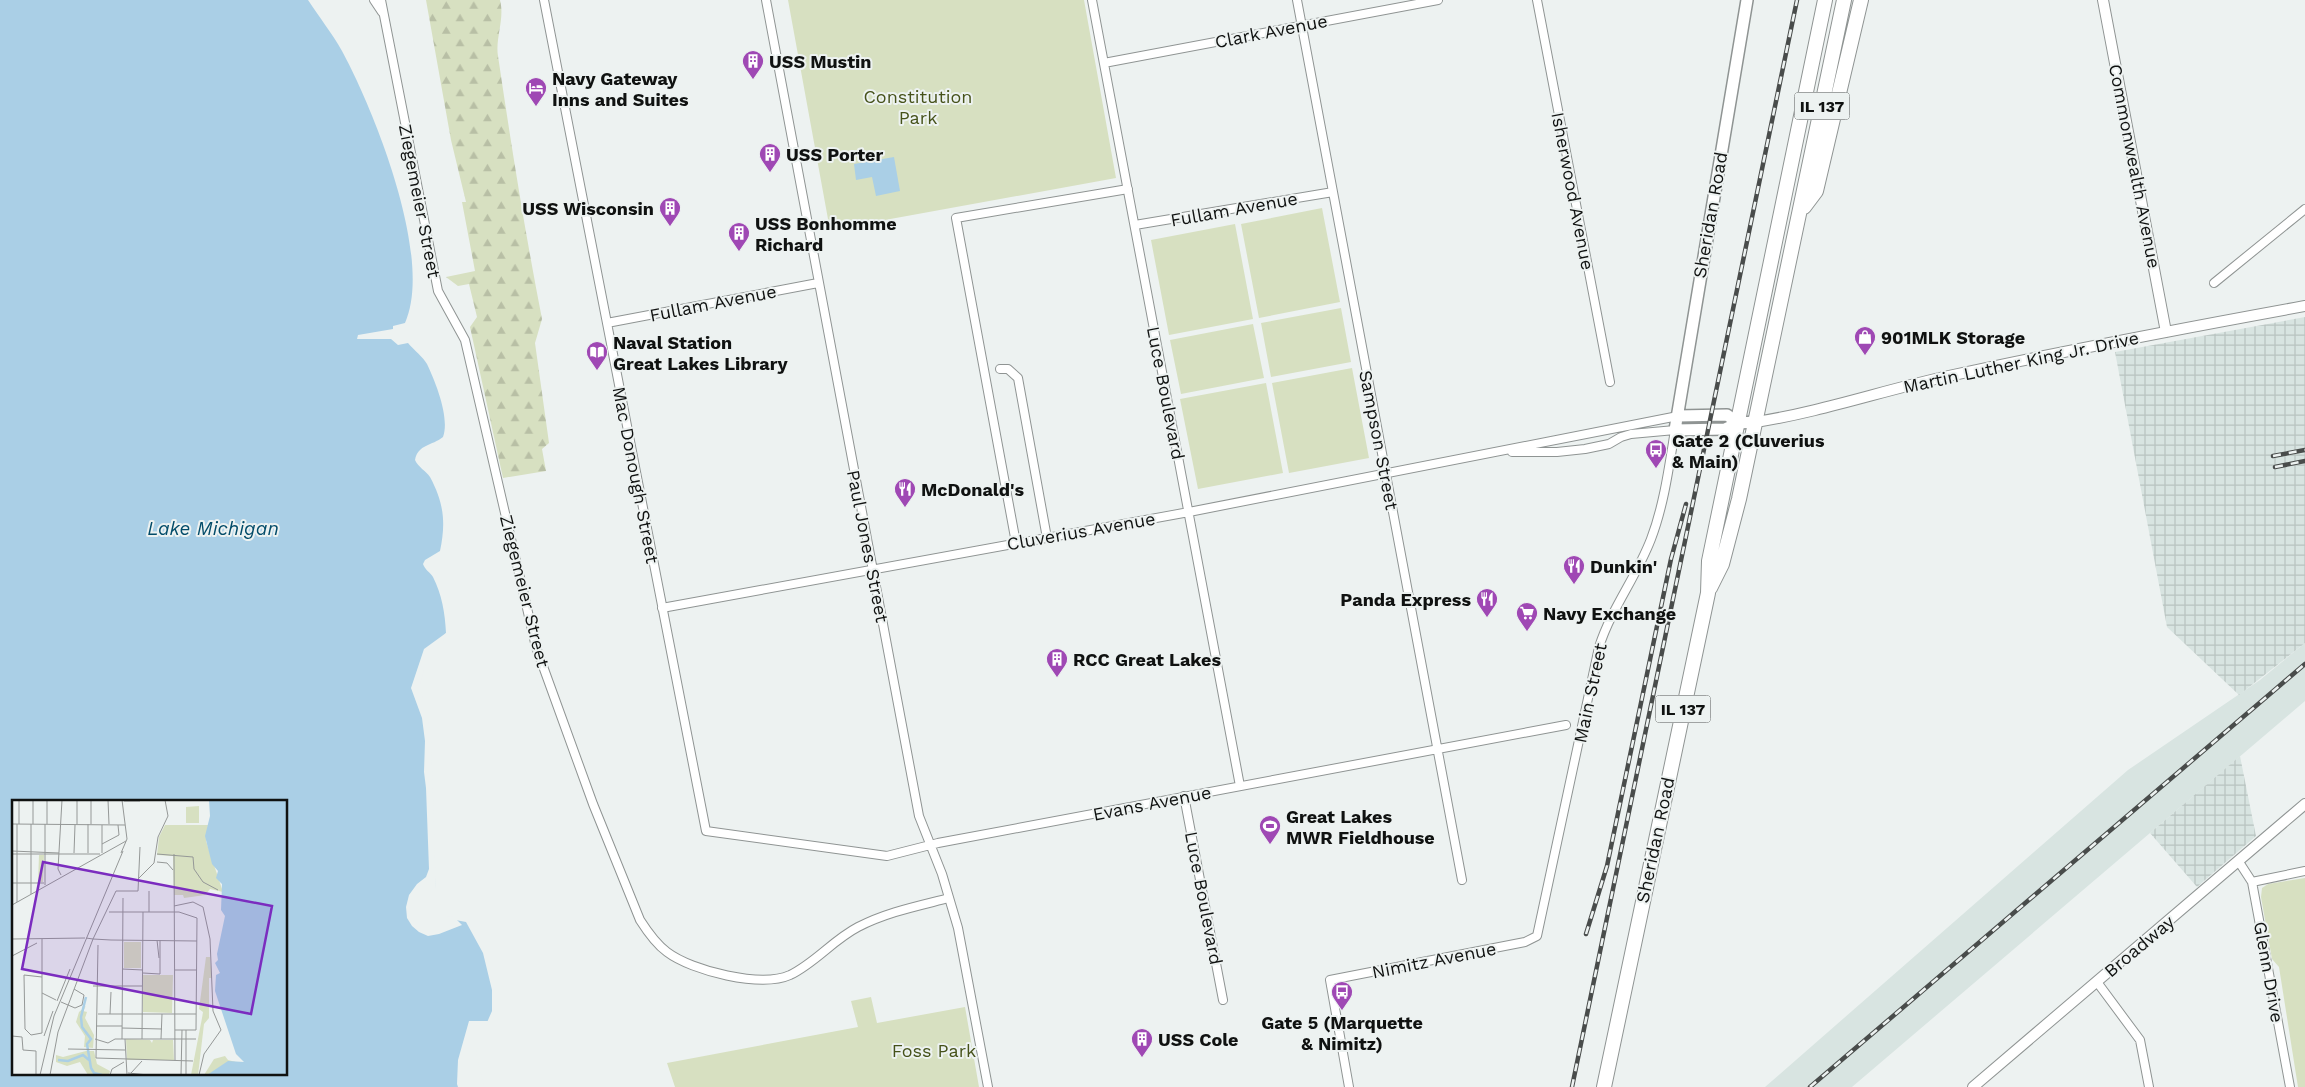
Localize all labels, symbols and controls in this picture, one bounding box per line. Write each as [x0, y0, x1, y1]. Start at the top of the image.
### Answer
street label: Clark Avenue [1213, 10, 1329, 52]
building icon: USS Mustin [741, 49, 765, 80]
place label: USS Mustin [769, 51, 871, 72]
street label: Commonwealth Avenue [2105, 62, 2165, 270]
place label: Navy Gateway Inns and Suites [552, 68, 689, 110]
hotel icon: Navy Gateway Inns and Suites [524, 76, 548, 107]
park label: Constitution Park [863, 86, 973, 128]
road number: IL 137 [1794, 92, 1850, 120]
street label: Isherwood Avenue [1547, 110, 1599, 272]
street label: Ziegemeier Street [395, 122, 445, 280]
building icon: USS Porter [758, 142, 782, 173]
place label: USS Porter [786, 144, 883, 165]
street label: Sheridan Road [1689, 150, 1731, 280]
street label: Fullam Avenue [1169, 187, 1299, 231]
building icon: USS Wisconsin [658, 196, 682, 227]
place label: USS Wisconsin [522, 198, 654, 219]
place label: USS Bonhomme Richard [755, 213, 897, 255]
building icon: USS Bonhomme Richard [727, 221, 751, 252]
street label: Fullam Avenue [648, 280, 778, 326]
street label: Luce Boulevard [1143, 325, 1189, 461]
shop icon: 901MLK Storage [1853, 325, 1877, 356]
place label: 901MLK Storage [1881, 327, 2025, 348]
street label: Martin Luther King Jr. Drive [1901, 327, 2141, 397]
place label: Naval Station Great Lakes Library [613, 332, 788, 374]
library icon: Naval Station Great Lakes Library [585, 340, 609, 371]
street label: Sampson Street [1355, 368, 1403, 512]
street label: Mac Donough Street [609, 385, 664, 566]
place label: Gate 2 (Cluverius & Main) [1672, 430, 1825, 472]
bus stop icon: Gate 2 (Cluverius & Main) [1644, 438, 1668, 469]
street label: Paul Jones Street [843, 468, 893, 625]
restaurant icon: McDonald's [893, 477, 917, 508]
place label: McDonald's [921, 479, 1024, 500]
street label: Cluverius Avenue [1005, 508, 1157, 554]
street label: Ziegemeier Street [496, 513, 554, 670]
water label: Lake Michigan [147, 517, 279, 540]
restaurant icon: Dunkin' [1562, 554, 1586, 585]
place label: Dunkin' [1590, 556, 1657, 577]
restaurant icon: Panda Express [1475, 587, 1499, 618]
place label: Panda Express [1340, 589, 1471, 610]
supermarket icon: Navy Exchange [1515, 601, 1539, 632]
place label: Navy Exchange [1543, 603, 1676, 624]
street label: Main Street [1569, 641, 1611, 745]
building icon: RCC Great Lakes [1045, 647, 1069, 678]
place label: RCC Great Lakes [1073, 649, 1221, 670]
road number: IL 137 [1656, 696, 1710, 722]
street label: Sheridan Road [1631, 775, 1679, 905]
street label: Evans Avenue [1091, 781, 1213, 825]
inset map [12, 800, 288, 1074]
place label: Great Lakes MWR Fieldhouse [1286, 806, 1435, 848]
sports icon: Great Lakes MWR Fieldhouse [1258, 814, 1282, 845]
street label: Luce Boulevard [1181, 830, 1227, 966]
street label: Broadway [2100, 910, 2179, 981]
street label: Glenn Drive [2250, 920, 2288, 1024]
street label: Nimitz Avenue [1370, 938, 1498, 982]
bus stop icon: Gate 5 (Marquette & Nimitz) [1330, 980, 1354, 1011]
place label: Gate 5 (Marquette & Nimitz) [1261, 1012, 1423, 1054]
building icon: USS Cole [1130, 1027, 1154, 1058]
place label: USS Cole [1158, 1029, 1239, 1050]
park label: Foss Park [892, 1040, 976, 1061]

